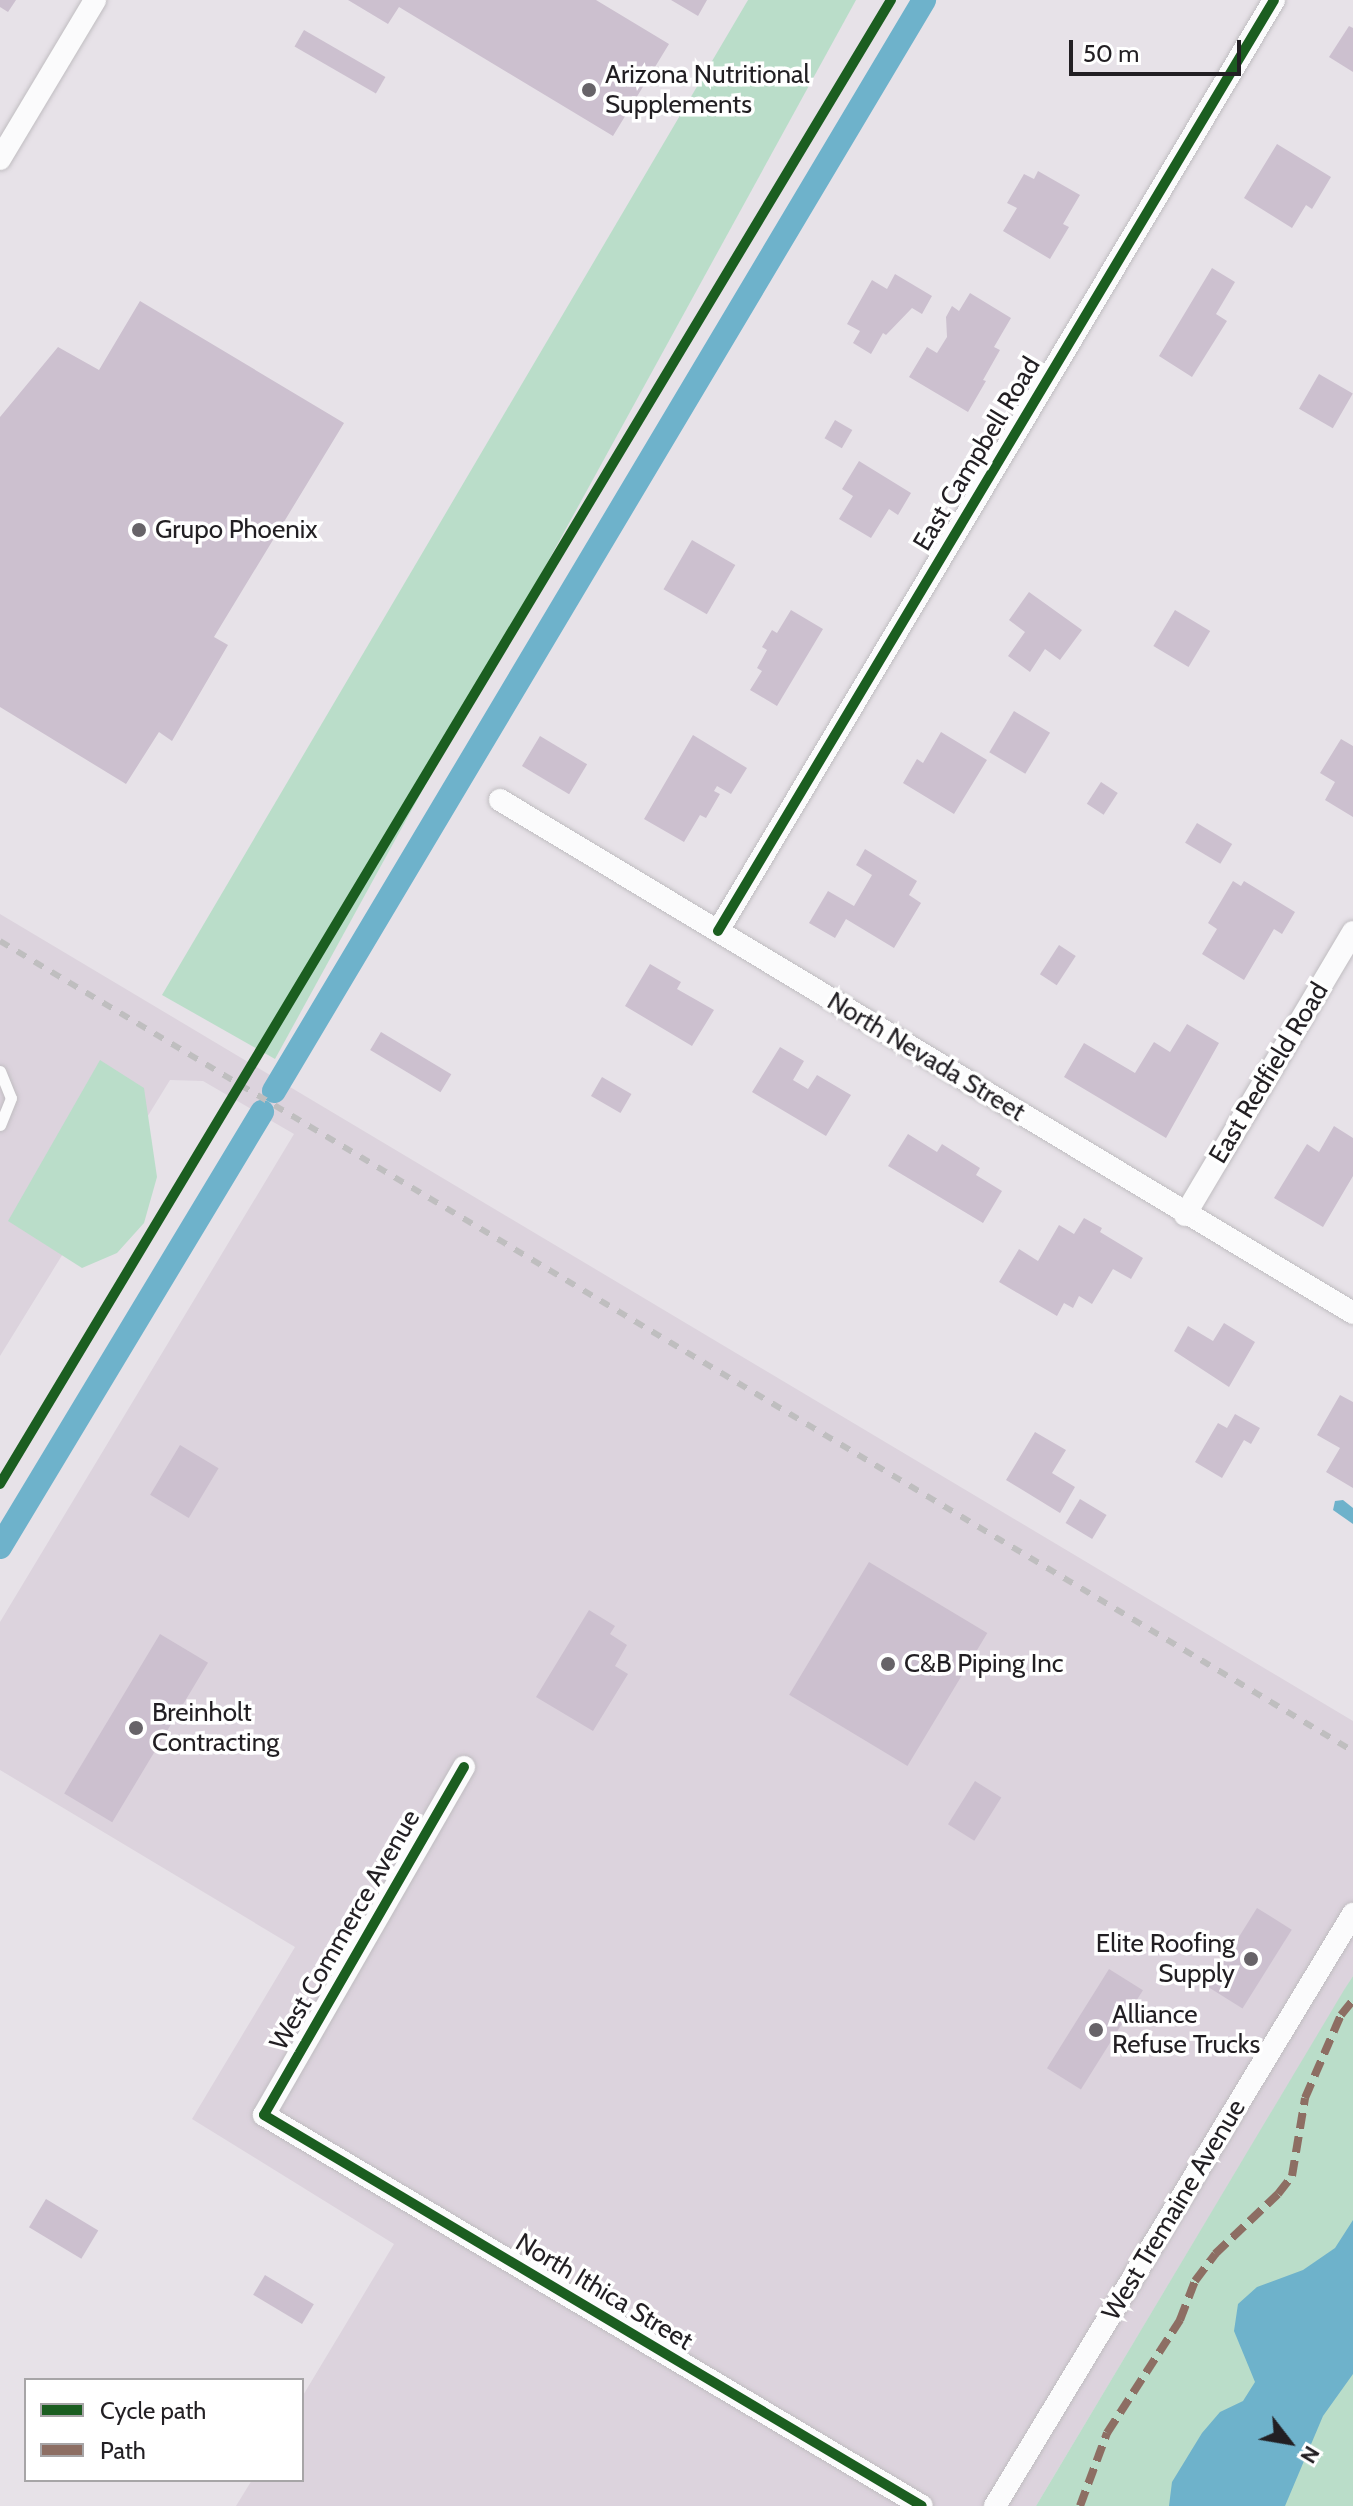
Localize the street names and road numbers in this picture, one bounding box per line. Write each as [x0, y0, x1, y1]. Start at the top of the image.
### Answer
street label: East Campbell Road [907, 352, 1047, 556]
street label: East Redfield Road [1203, 977, 1335, 1169]
street label: North Nevada Street [822, 986, 1030, 1128]
street label: West Commerce Avenue [263, 1804, 427, 2056]
street label: West Tremaine Avenue [1096, 2094, 1252, 2326]
street label: North Ithica Street [510, 2227, 698, 2357]

